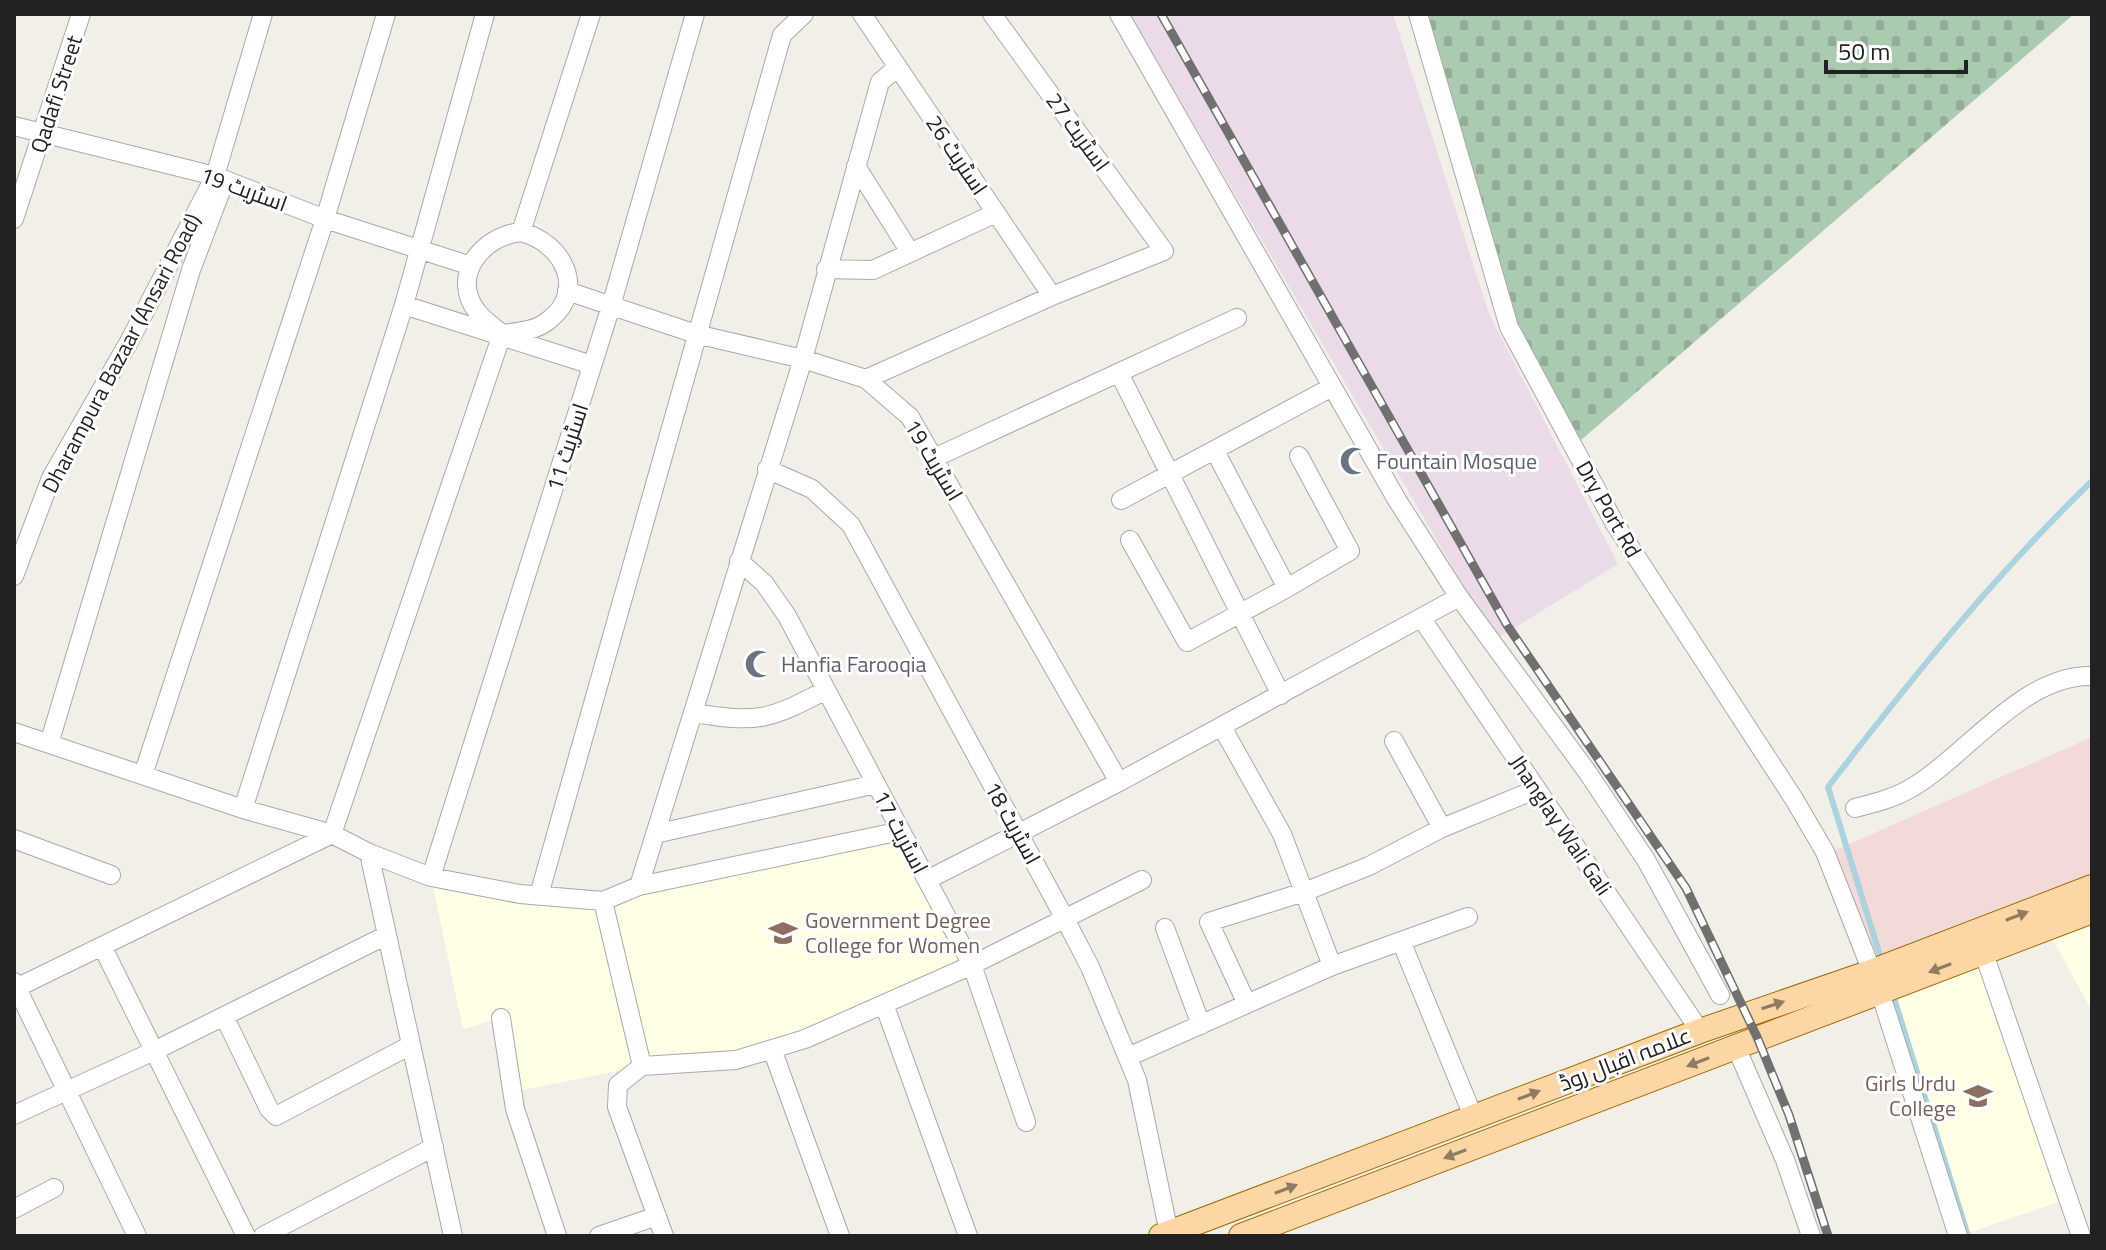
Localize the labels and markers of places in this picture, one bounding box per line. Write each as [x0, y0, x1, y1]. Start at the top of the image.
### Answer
place label: Fountain Mosque [1376, 444, 1537, 478]
mosque icon: Fountain Mosque [1339, 446, 1369, 476]
place label: Hanfia Farooqia [781, 647, 927, 681]
mosque icon: Hanfia Farooqia [744, 649, 774, 679]
place label: Government Degree College for Women [805, 903, 991, 962]
school or university icon: Government Degree College for Women [768, 918, 798, 948]
place label: Girls Urdu College [1865, 1066, 1956, 1125]
school or university icon: Girls Urdu College [1963, 1081, 1993, 1111]

